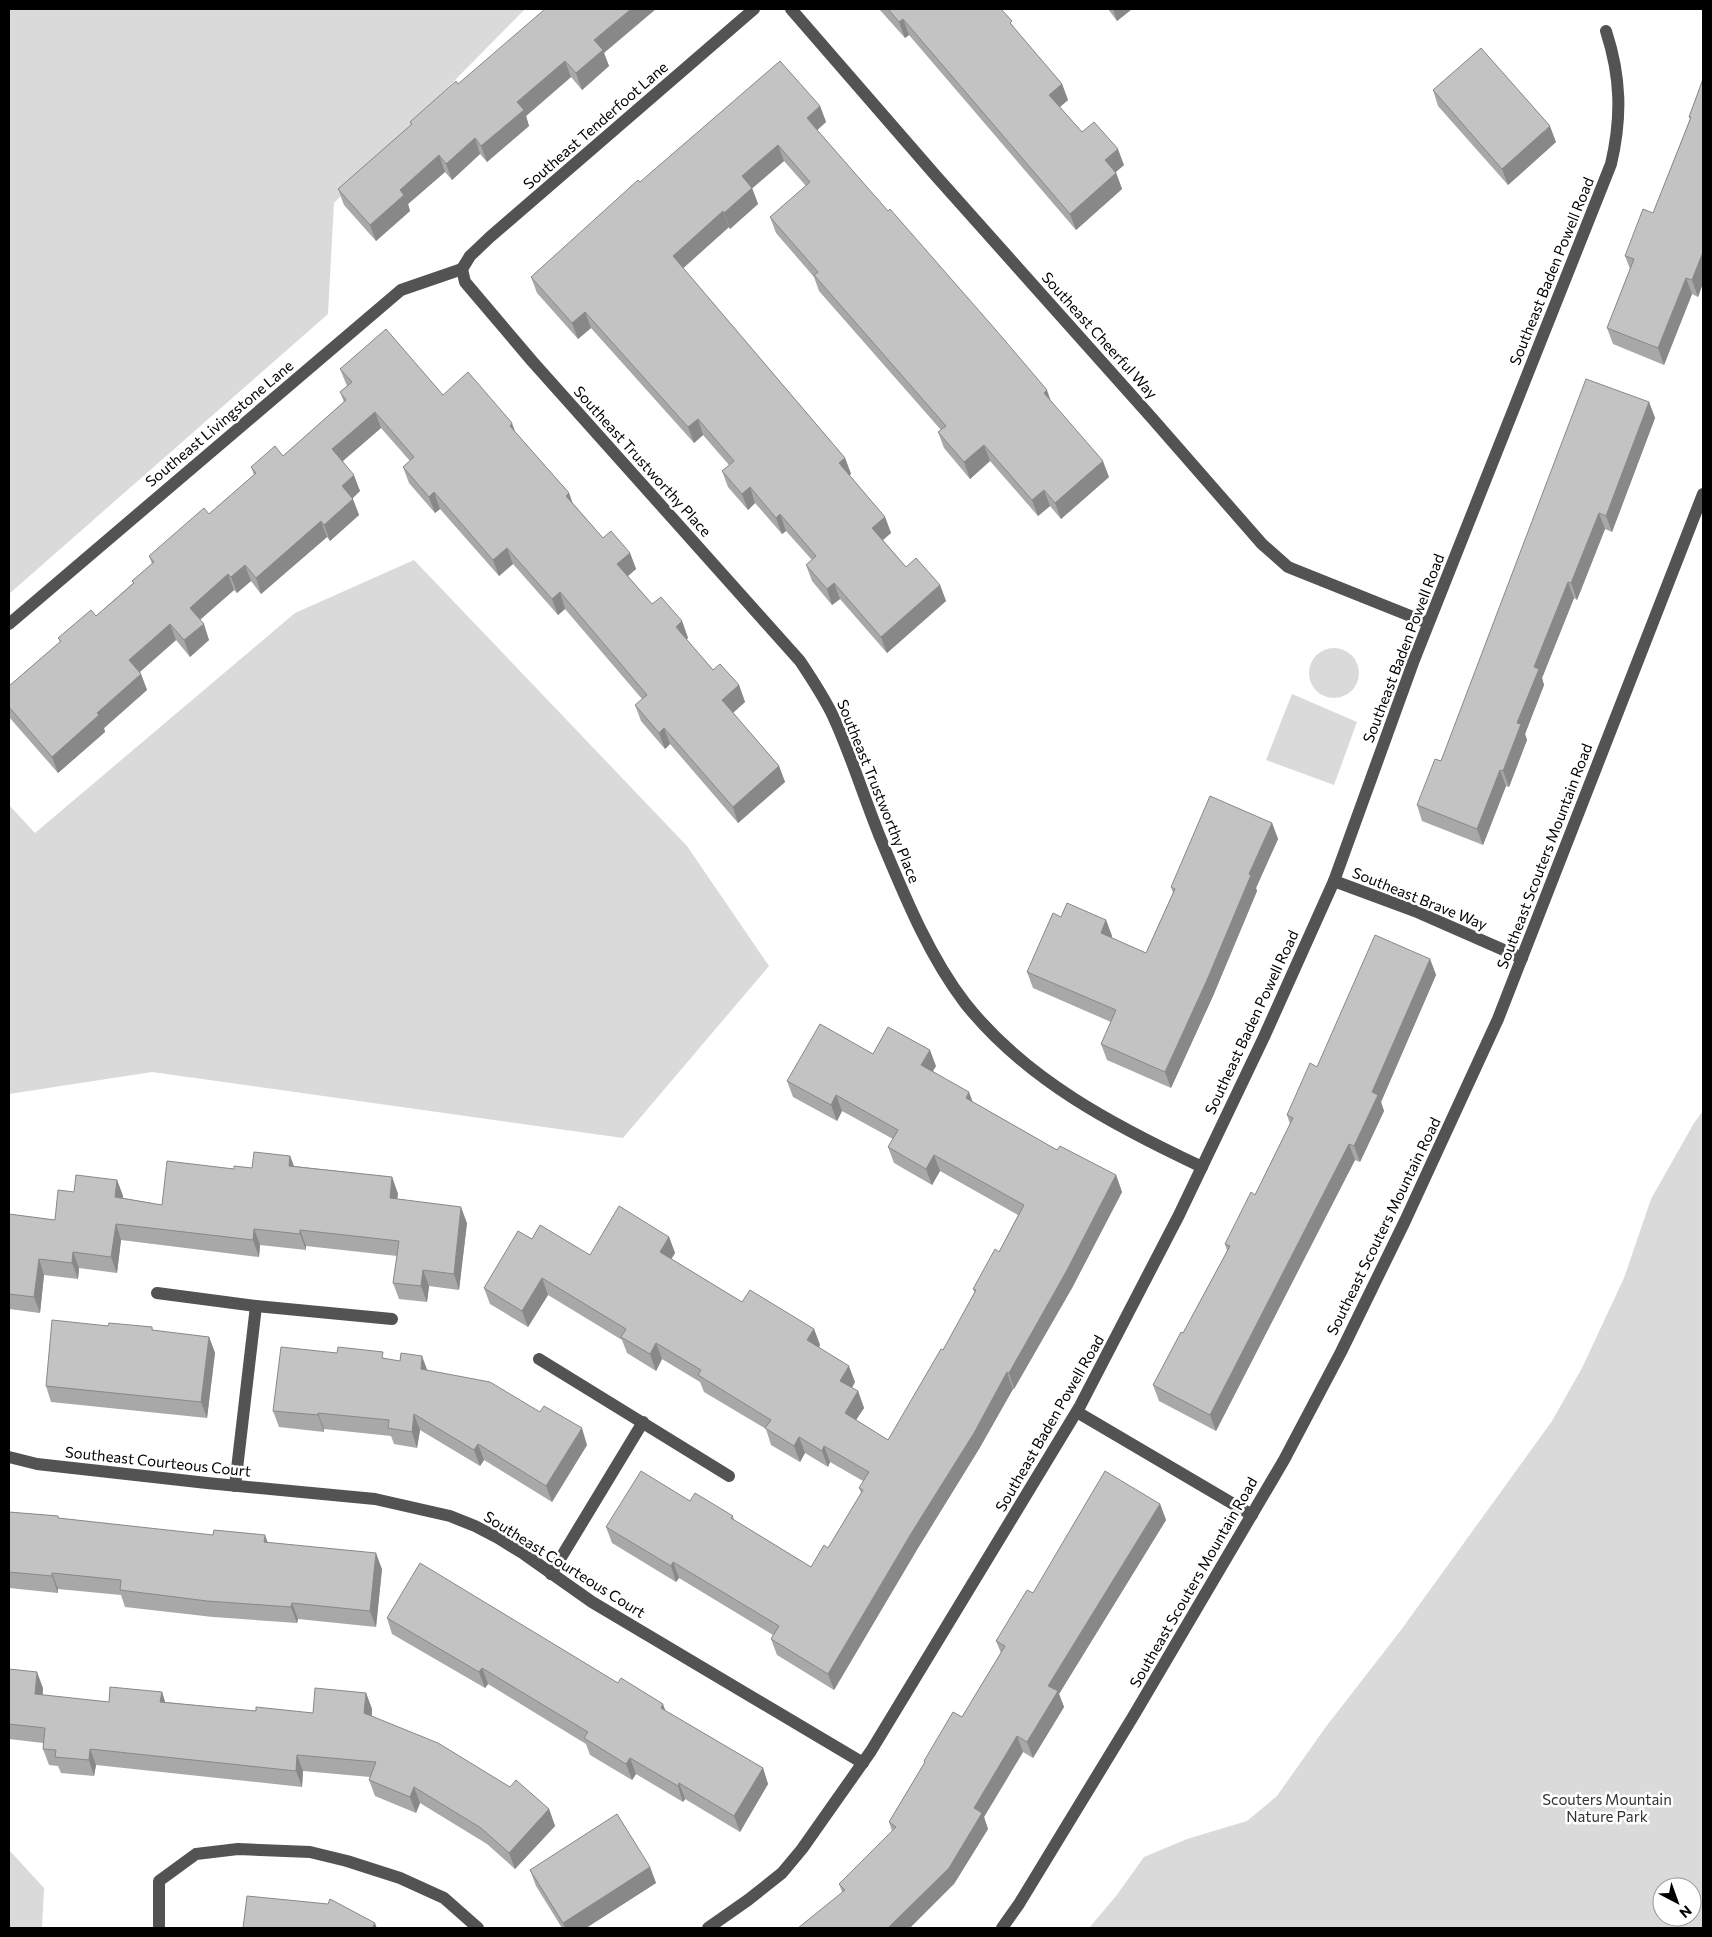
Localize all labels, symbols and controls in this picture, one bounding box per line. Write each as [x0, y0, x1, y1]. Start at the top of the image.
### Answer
street label: Southeast Tenderfoot Lane [519, 57, 671, 193]
street label: Southeast Baden Powell Road [1505, 174, 1597, 368]
street label: Southeast Cheerful Way [1038, 268, 1162, 402]
street label: Southeast Livingstone Lane [141, 356, 297, 490]
street label: Southeast Trustworthy Place [571, 382, 715, 540]
street label: Southeast Baden Powell Road [1359, 551, 1447, 745]
street label: Southeast Trustworthy Place [834, 697, 924, 886]
street label: Southeast Scouters Mountain Road [1493, 741, 1595, 971]
street label: Southeast Brave Way [1350, 863, 1490, 933]
street label: Southeast Baden Powell Road [1200, 927, 1302, 1117]
street label: Southeast Scouters Mountain Road [1322, 1114, 1444, 1338]
street label: Southeast Baden Powell Road [991, 1331, 1107, 1515]
street label: Southeast Courteous Court [64, 1442, 252, 1480]
street label: Southeast Scouters Mountain Road [1125, 1474, 1261, 1690]
street label: Southeast Courteous Court [481, 1507, 649, 1621]
park label: Scouters Mountain Nature Park [1542, 1790, 1672, 1825]
north arrow [1652, 1877, 1702, 1927]
text: N [1676, 1902, 1695, 1922]

